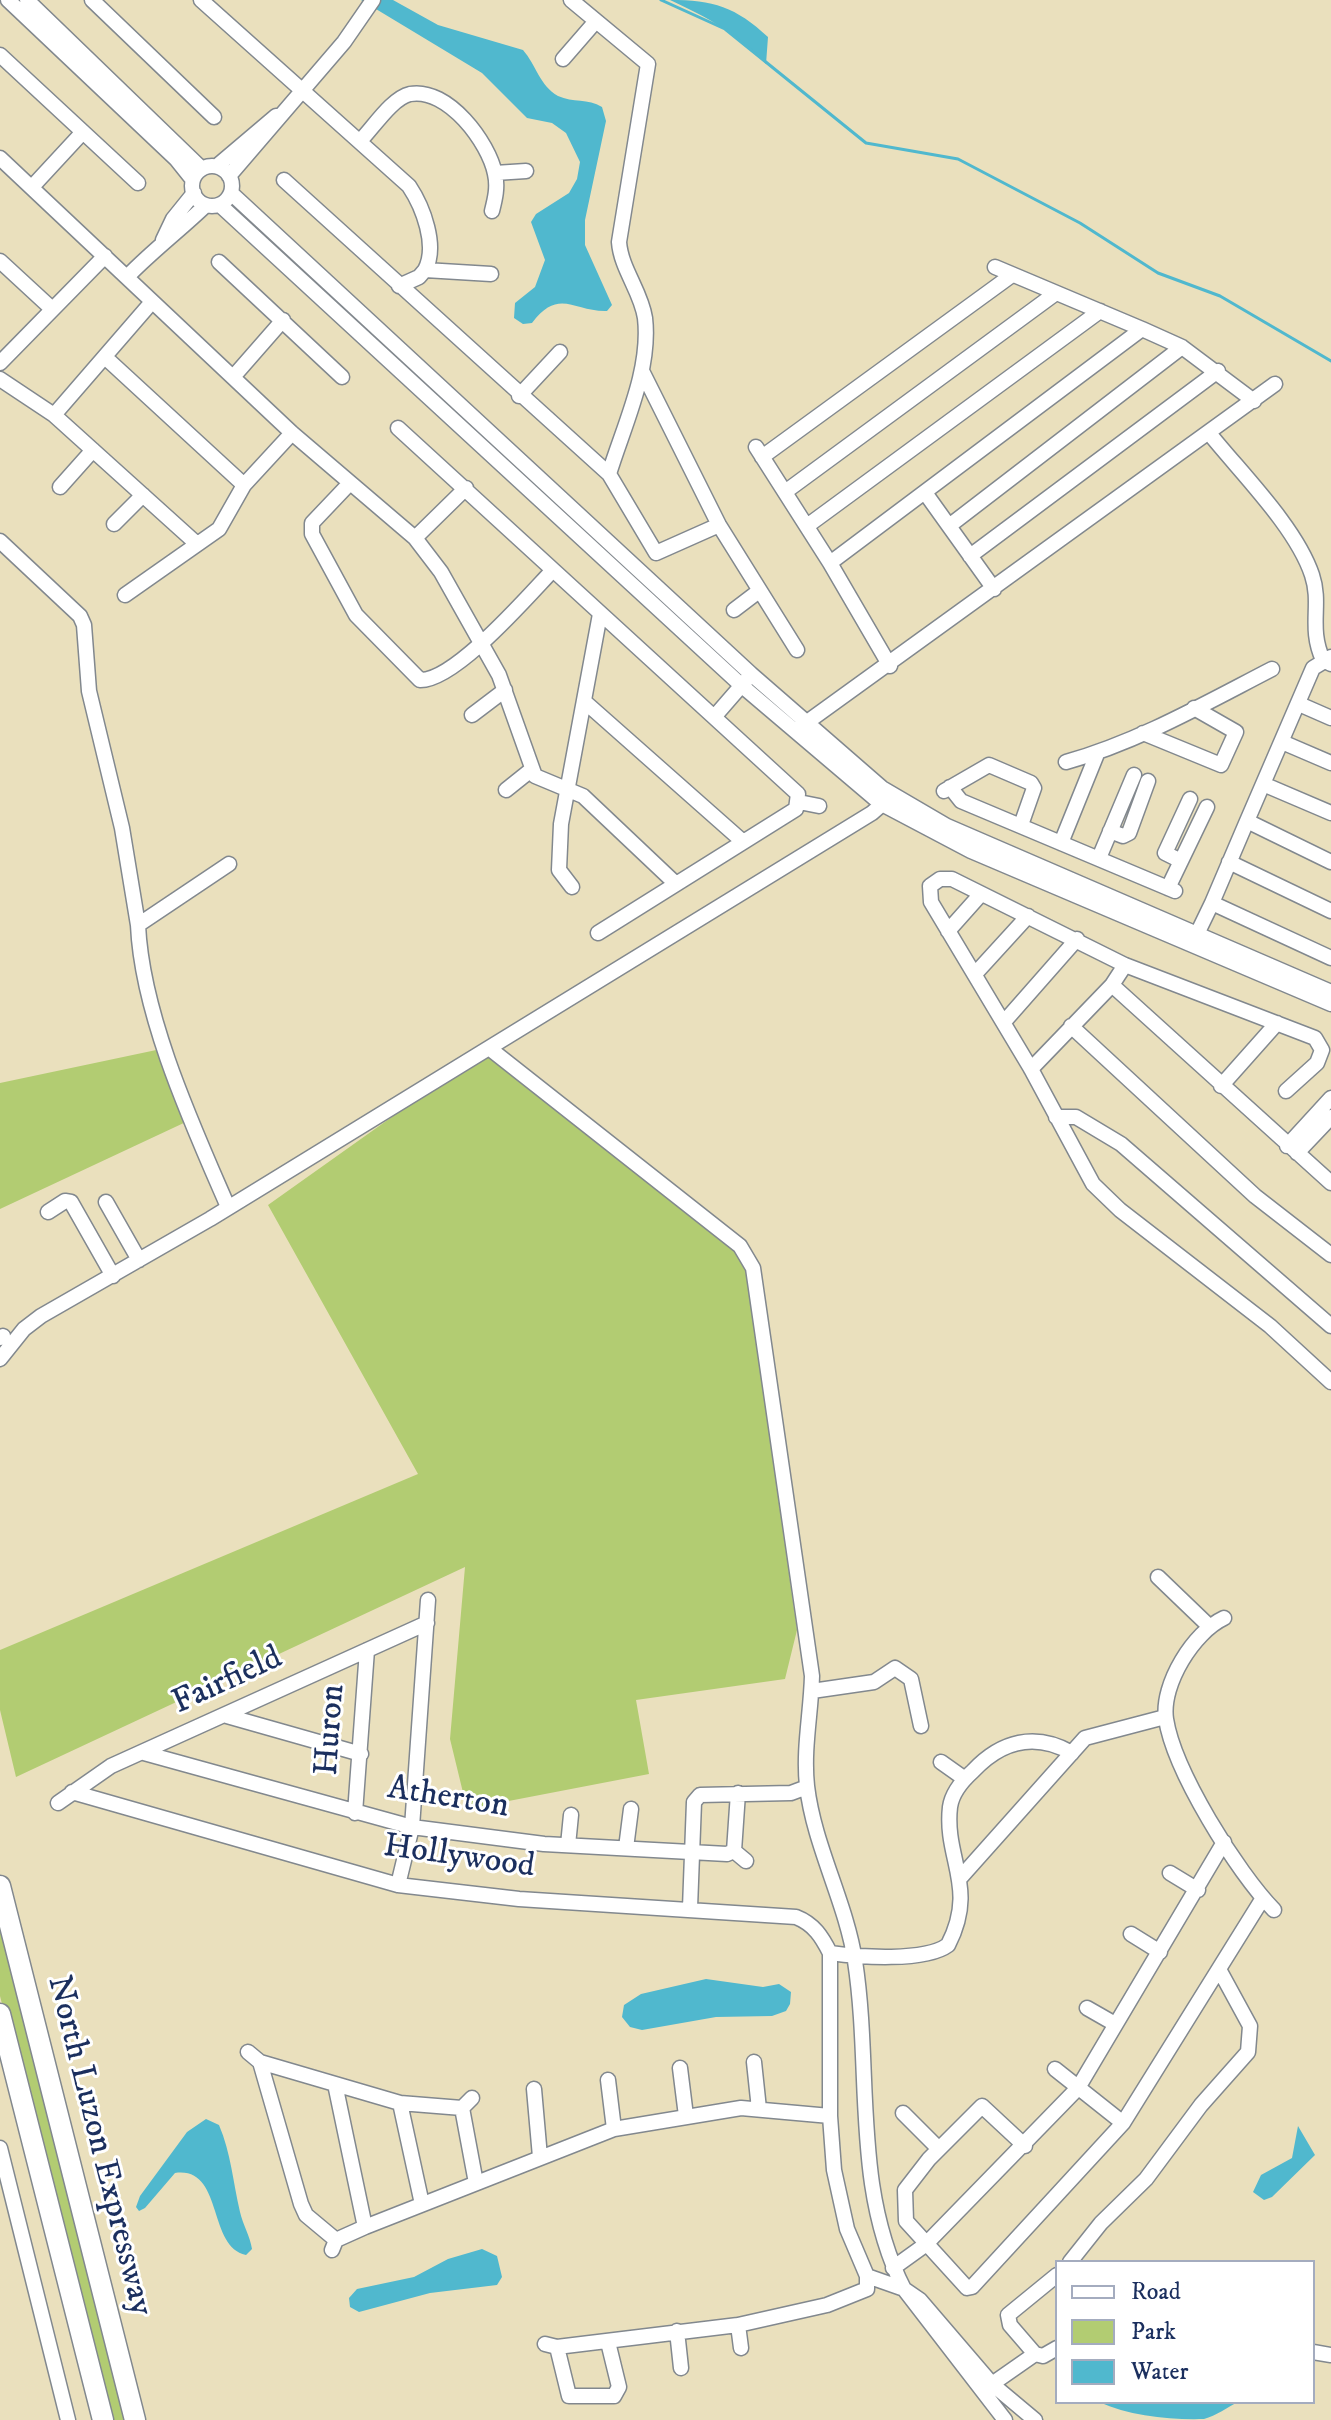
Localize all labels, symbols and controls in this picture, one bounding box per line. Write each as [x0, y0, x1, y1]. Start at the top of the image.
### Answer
street label: Fairfield [167, 1639, 289, 1725]
street label: Huron [308, 1683, 356, 1777]
street label: Atherton [384, 1769, 512, 1829]
street label: Hollywood [381, 1827, 537, 1889]
street label: North Luzon Expressway [36, 1972, 160, 2320]
legend [1055, 2260, 1315, 2404]
text: Road [1131, 2277, 1181, 2307]
text: Park [1131, 2317, 1176, 2347]
text: Water [1131, 2357, 1188, 2387]

